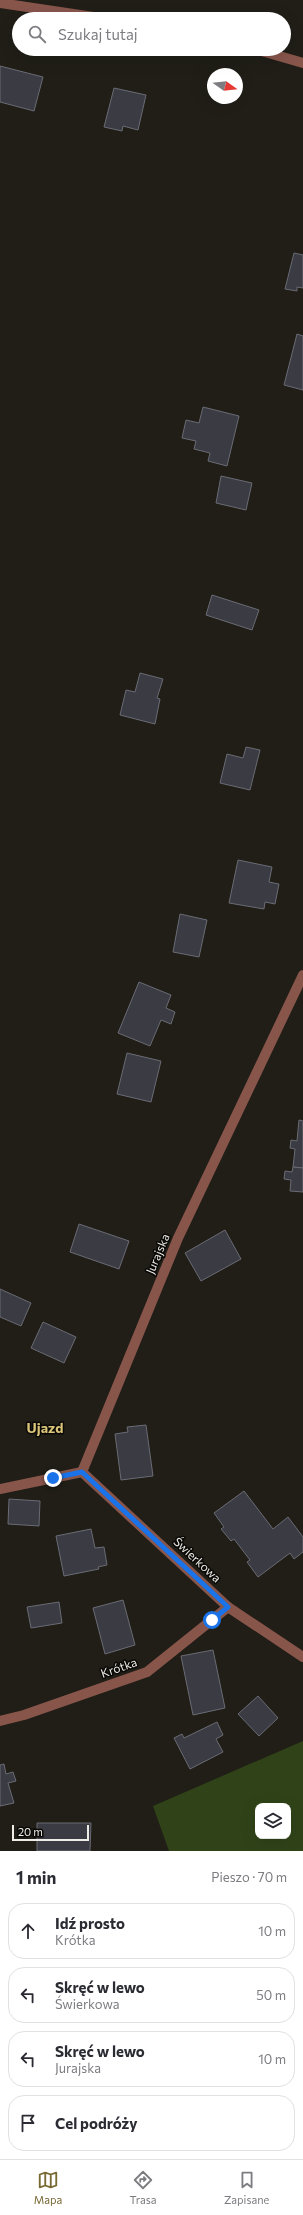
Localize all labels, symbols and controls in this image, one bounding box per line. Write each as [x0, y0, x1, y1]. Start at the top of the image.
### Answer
search box [12, 12, 291, 56]
icon: search [26, 23, 48, 45]
text: Szukaj tutaj [58, 25, 138, 43]
north arrow [207, 68, 243, 104]
street label: Jurajska [142, 1231, 173, 1276]
district label: Ujazd [27, 1419, 63, 1436]
route end [44, 1469, 62, 1487]
street label: Świerkowa [171, 1534, 224, 1585]
route start [203, 1611, 221, 1629]
street label: Krótka [99, 1654, 139, 1680]
map controls [255, 1803, 291, 1839]
button: layers [255, 1803, 291, 1839]
scale bar [12, 1823, 89, 1842]
text: 20 m [18, 1825, 43, 1838]
text: 1 min [16, 1867, 56, 1888]
text: Pieszo · 70 m [211, 1869, 287, 1885]
text: Idź prosto [55, 1914, 125, 1932]
icon: ahead [17, 1920, 39, 1942]
text: 10 m [258, 1923, 286, 1939]
text: Krótka [55, 1932, 96, 1948]
text: Skręć w lewo [55, 1978, 145, 1996]
icon: left [17, 1984, 39, 2006]
text: 50 m [256, 1987, 286, 2003]
text: Świerkowa [55, 1996, 119, 2012]
text: Skręć w lewo [55, 2042, 145, 2060]
icon: left [17, 2048, 39, 2070]
text: 10 m [258, 2051, 286, 2067]
text: Jurajska [55, 2060, 101, 2076]
icon: arrive [17, 2112, 39, 2134]
text: Cel podróży [55, 2114, 138, 2132]
tab: Mapa [34, 2169, 62, 2206]
tab: Trasa [130, 2169, 157, 2206]
tab: Zapisane [224, 2169, 269, 2206]

